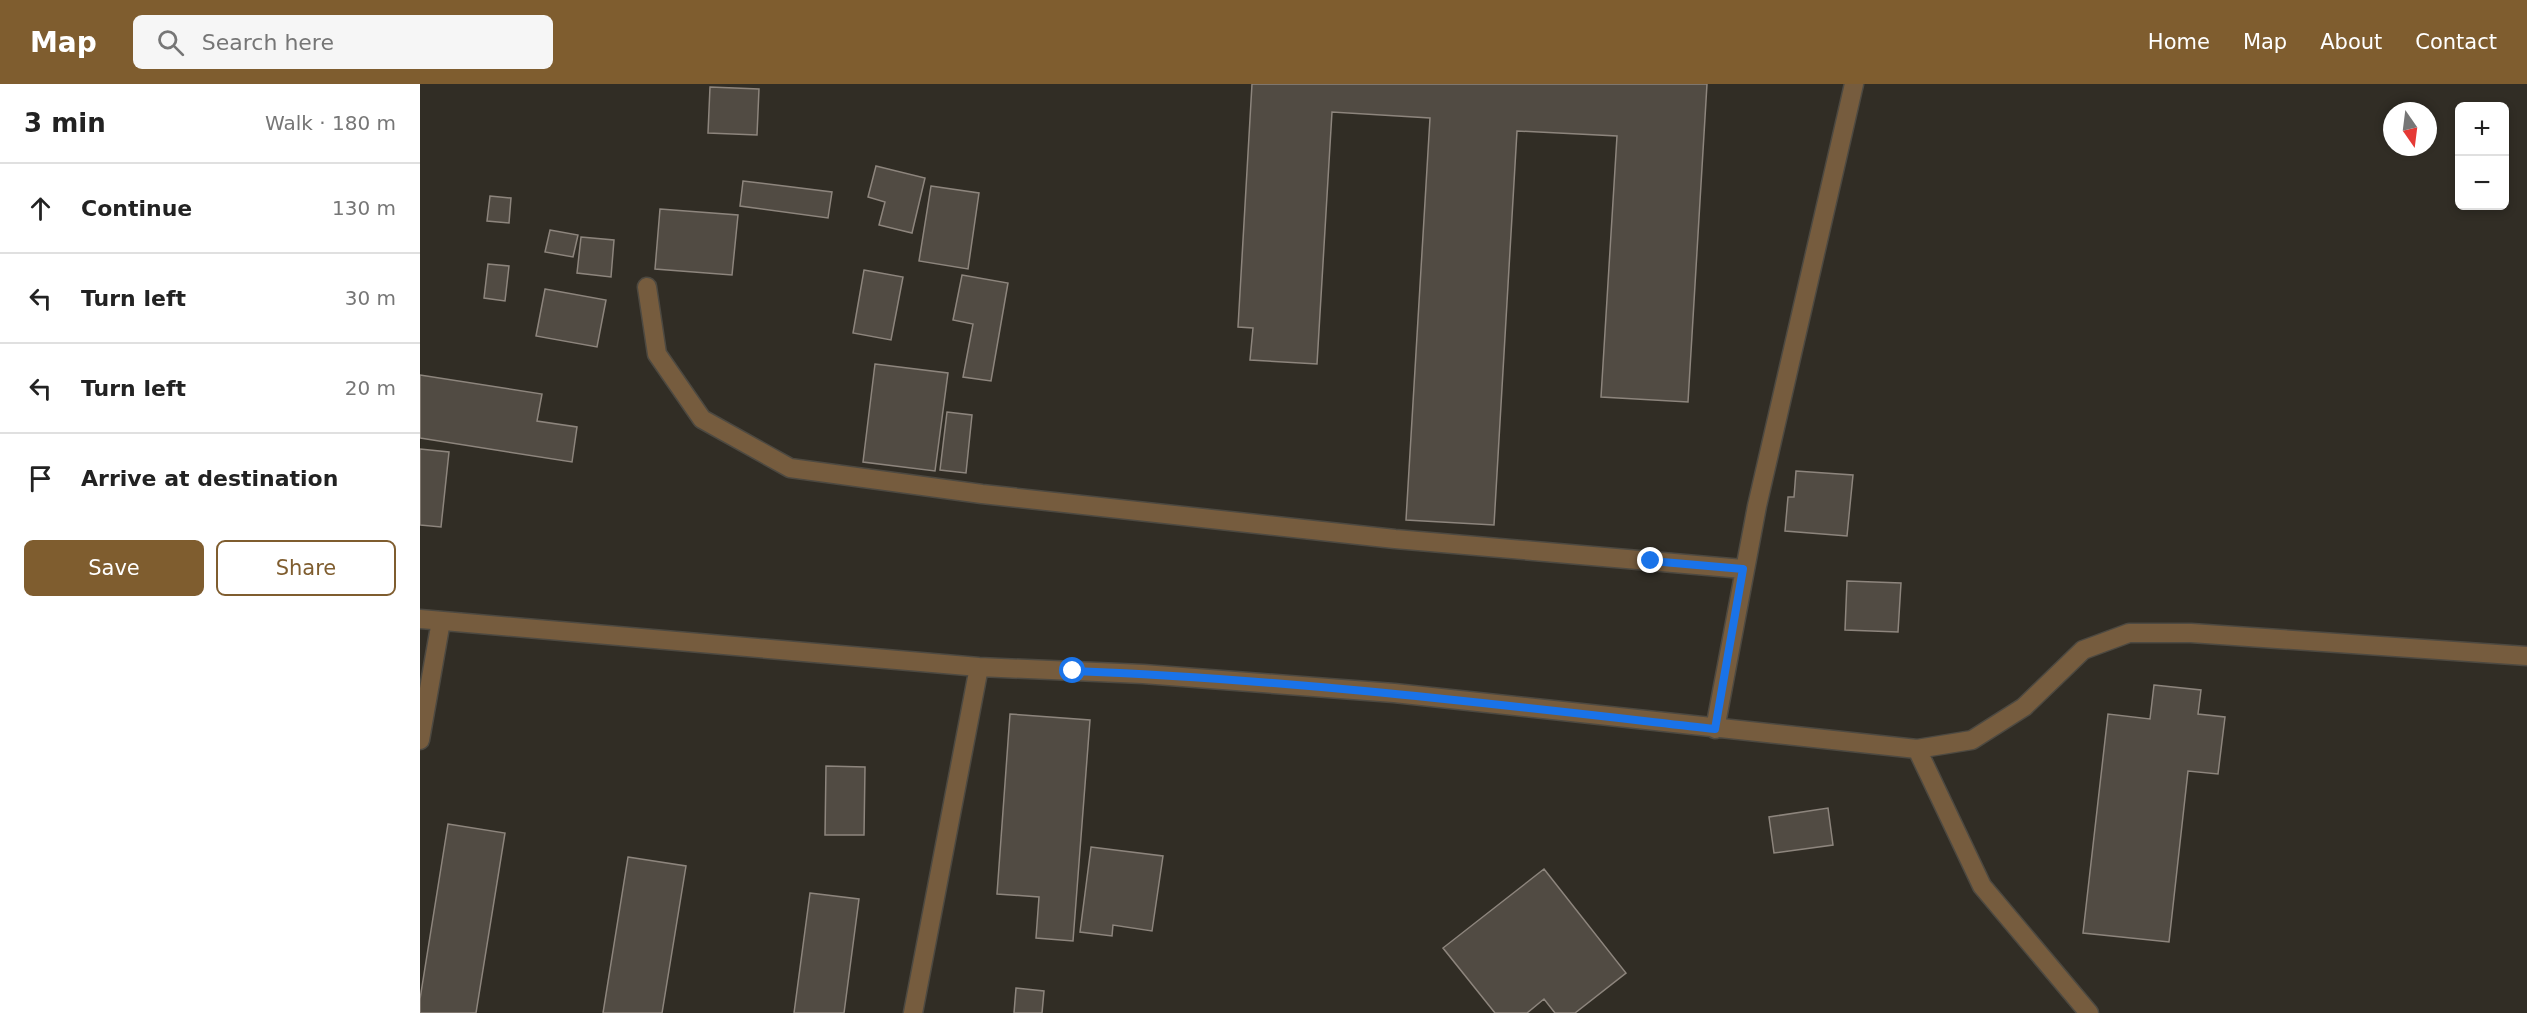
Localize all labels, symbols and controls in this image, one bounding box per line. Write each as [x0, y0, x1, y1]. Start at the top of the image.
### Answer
search box [133, 15, 553, 69]
text: Map [30, 26, 97, 59]
icon: search [154, 26, 187, 59]
text: Search here [202, 30, 334, 55]
text: Home [2148, 30, 2210, 54]
text: Map [2243, 30, 2287, 54]
text: About [2320, 30, 2382, 54]
text: Contact [2415, 30, 2497, 54]
north arrow [2383, 102, 2437, 156]
map controls [2455, 102, 2509, 210]
button: + [2455, 102, 2509, 156]
text: 3 min [24, 108, 106, 138]
text: Walk · 180 m [265, 111, 396, 135]
button: − [2455, 156, 2509, 210]
icon: ahead [24, 192, 57, 225]
text: Continue [81, 196, 192, 221]
text: 130 m [332, 196, 396, 220]
icon: left [24, 282, 57, 315]
text: Turn left [81, 286, 186, 311]
text: 30 m [345, 286, 396, 310]
icon: left [24, 372, 57, 405]
text: Turn left [81, 376, 186, 401]
text: 20 m [345, 376, 396, 400]
icon: arrive [24, 462, 57, 495]
text: Arrive at destination [81, 466, 338, 491]
button: Save [24, 540, 204, 596]
button: Share [216, 540, 396, 596]
route end [1637, 547, 1663, 573]
route start [1059, 657, 1085, 683]

